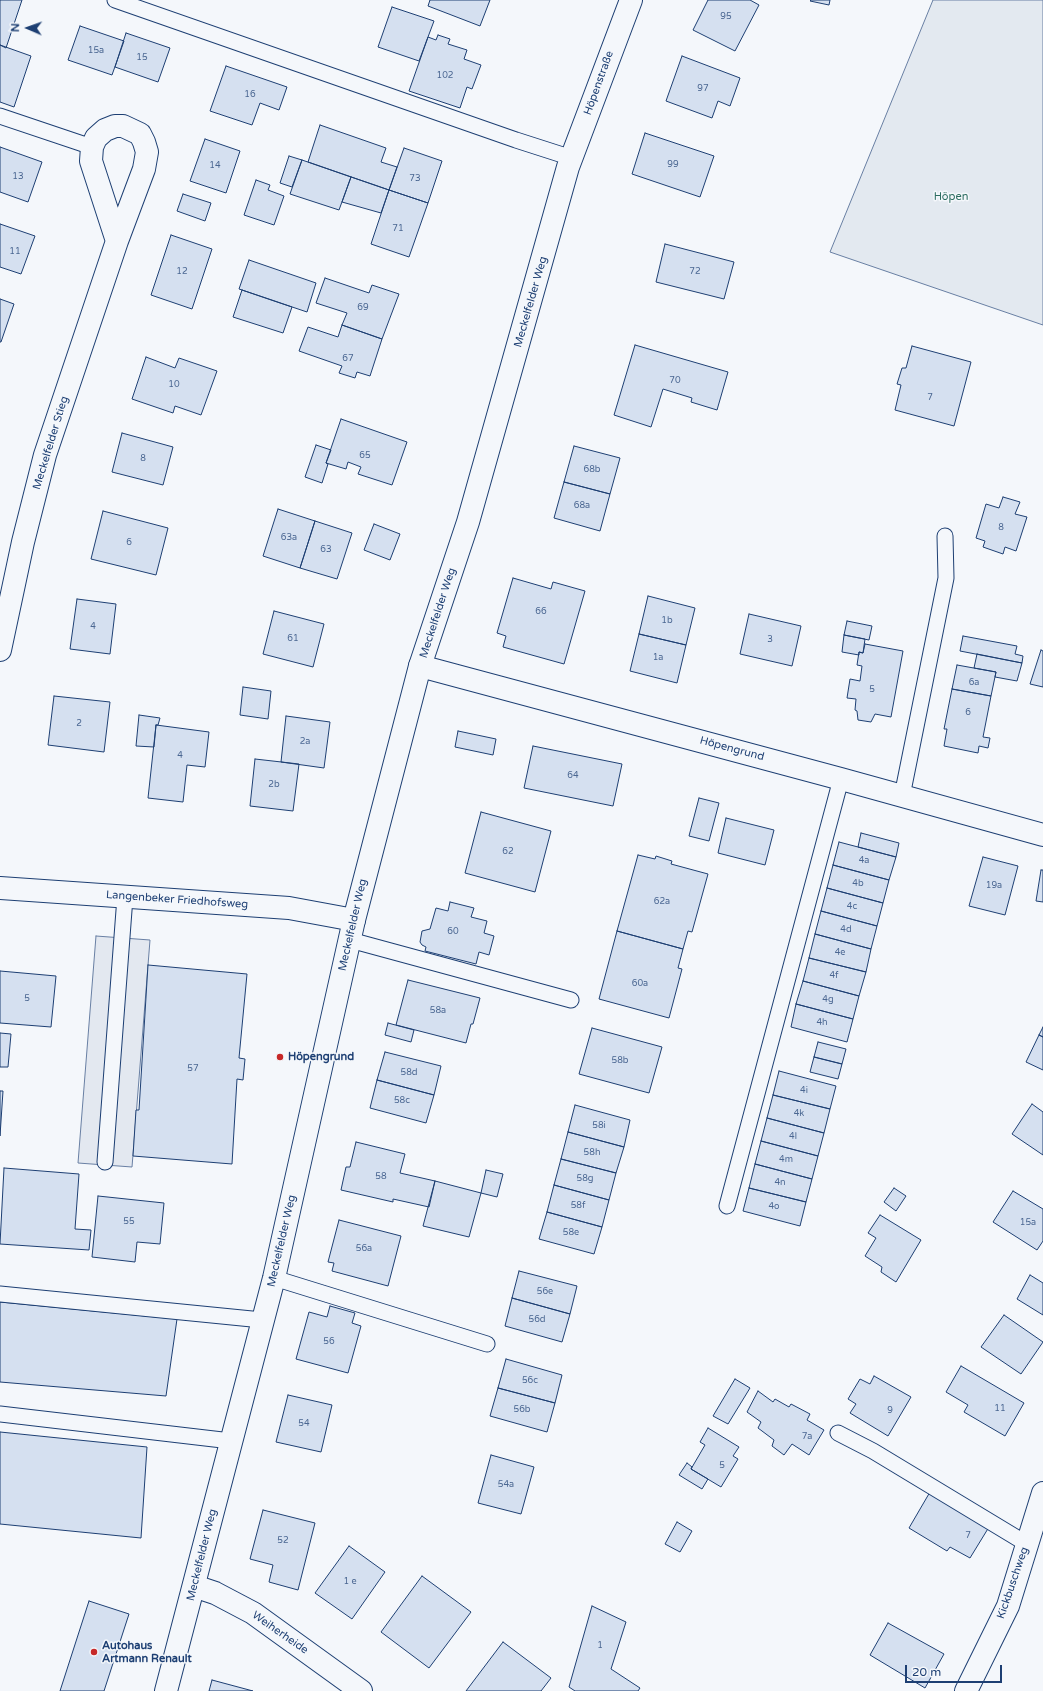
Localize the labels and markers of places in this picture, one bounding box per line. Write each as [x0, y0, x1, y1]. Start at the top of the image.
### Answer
place label: Höpengrund [288, 1050, 354, 1064]
marker: Höpengrund [275, 1052, 285, 1062]
place label: Autohaus Artmann Renault [102, 1639, 192, 1665]
marker: Autohaus Artmann Renault [89, 1647, 99, 1657]

